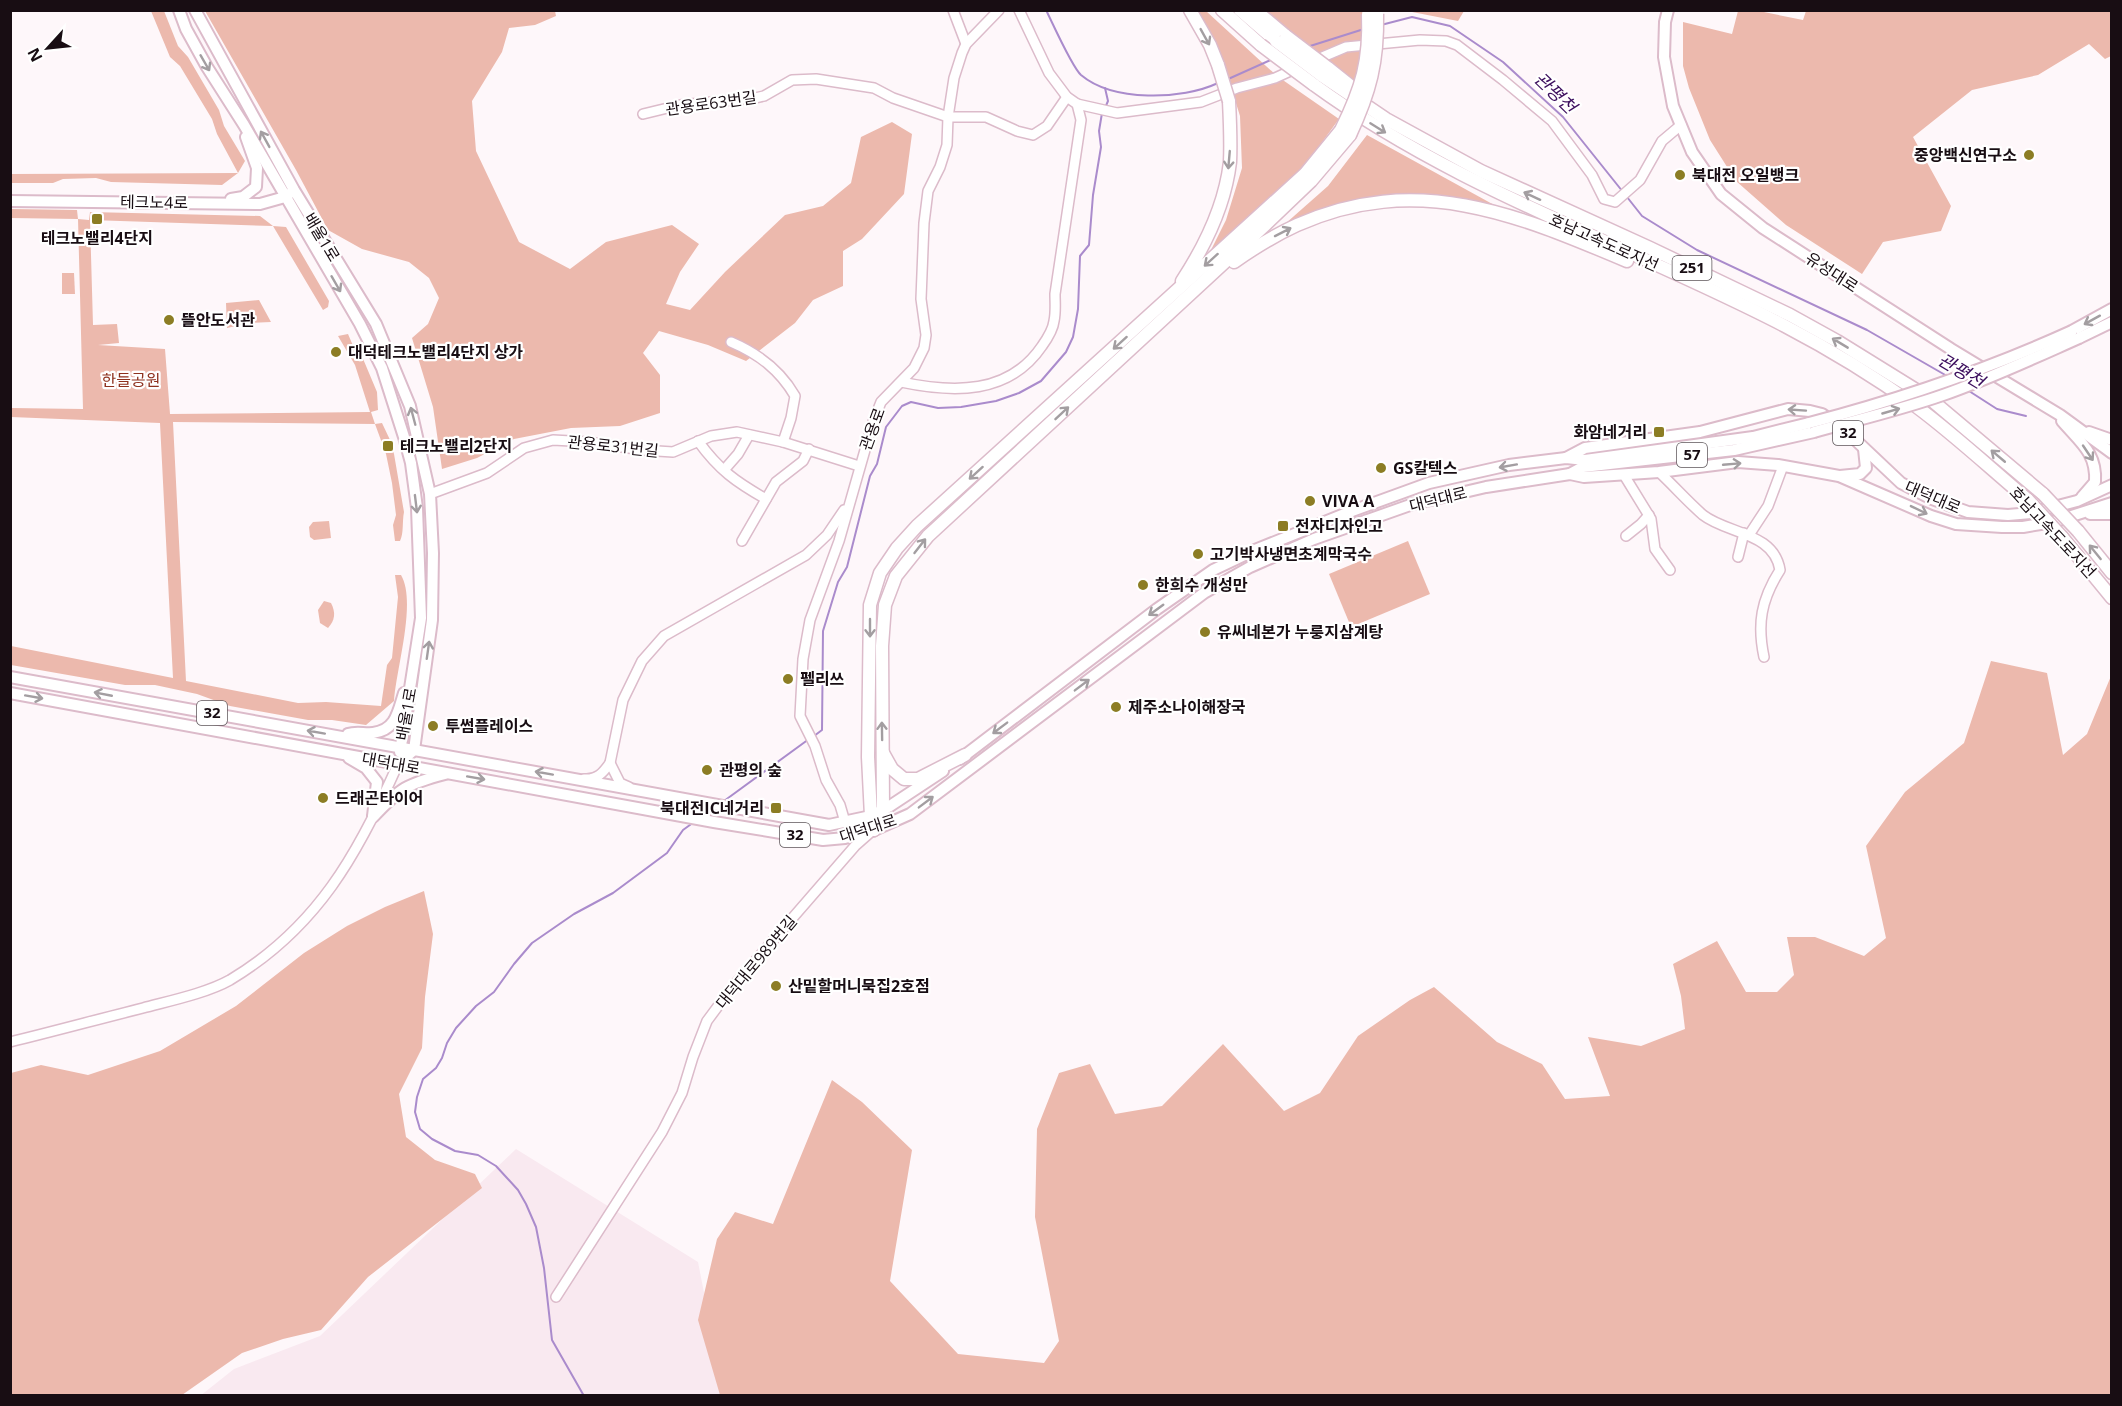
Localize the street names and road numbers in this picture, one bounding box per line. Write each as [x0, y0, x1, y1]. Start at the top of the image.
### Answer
street label: 관용로63번길 [664, 86, 758, 120]
street label: 테크노4로 [120, 190, 188, 214]
street label: 배울1로 [299, 208, 345, 266]
street label: 호남고속도로지선 [1546, 208, 1662, 276]
street label: 유성대로 [1801, 247, 1863, 297]
road number: 251 [1672, 256, 1712, 280]
street label: 관용로 [854, 404, 890, 454]
road number: 32 [1833, 421, 1863, 445]
street label: 관용로31번길 [566, 430, 660, 462]
road number: 57 [1677, 443, 1707, 467]
street label: 대덕대로 [1902, 475, 1965, 519]
street label: 대덕대로 [1407, 481, 1469, 517]
street label: 호남고속도로지선 [2005, 481, 2101, 583]
street label: 배울1로 [391, 686, 422, 742]
road number: 32 [197, 701, 227, 725]
street label: 대덕대로 [360, 747, 422, 779]
street label: 대덕대로 [837, 808, 900, 848]
road number: 32 [780, 823, 810, 847]
street label: 대덕대로989번길 [710, 911, 802, 1013]

